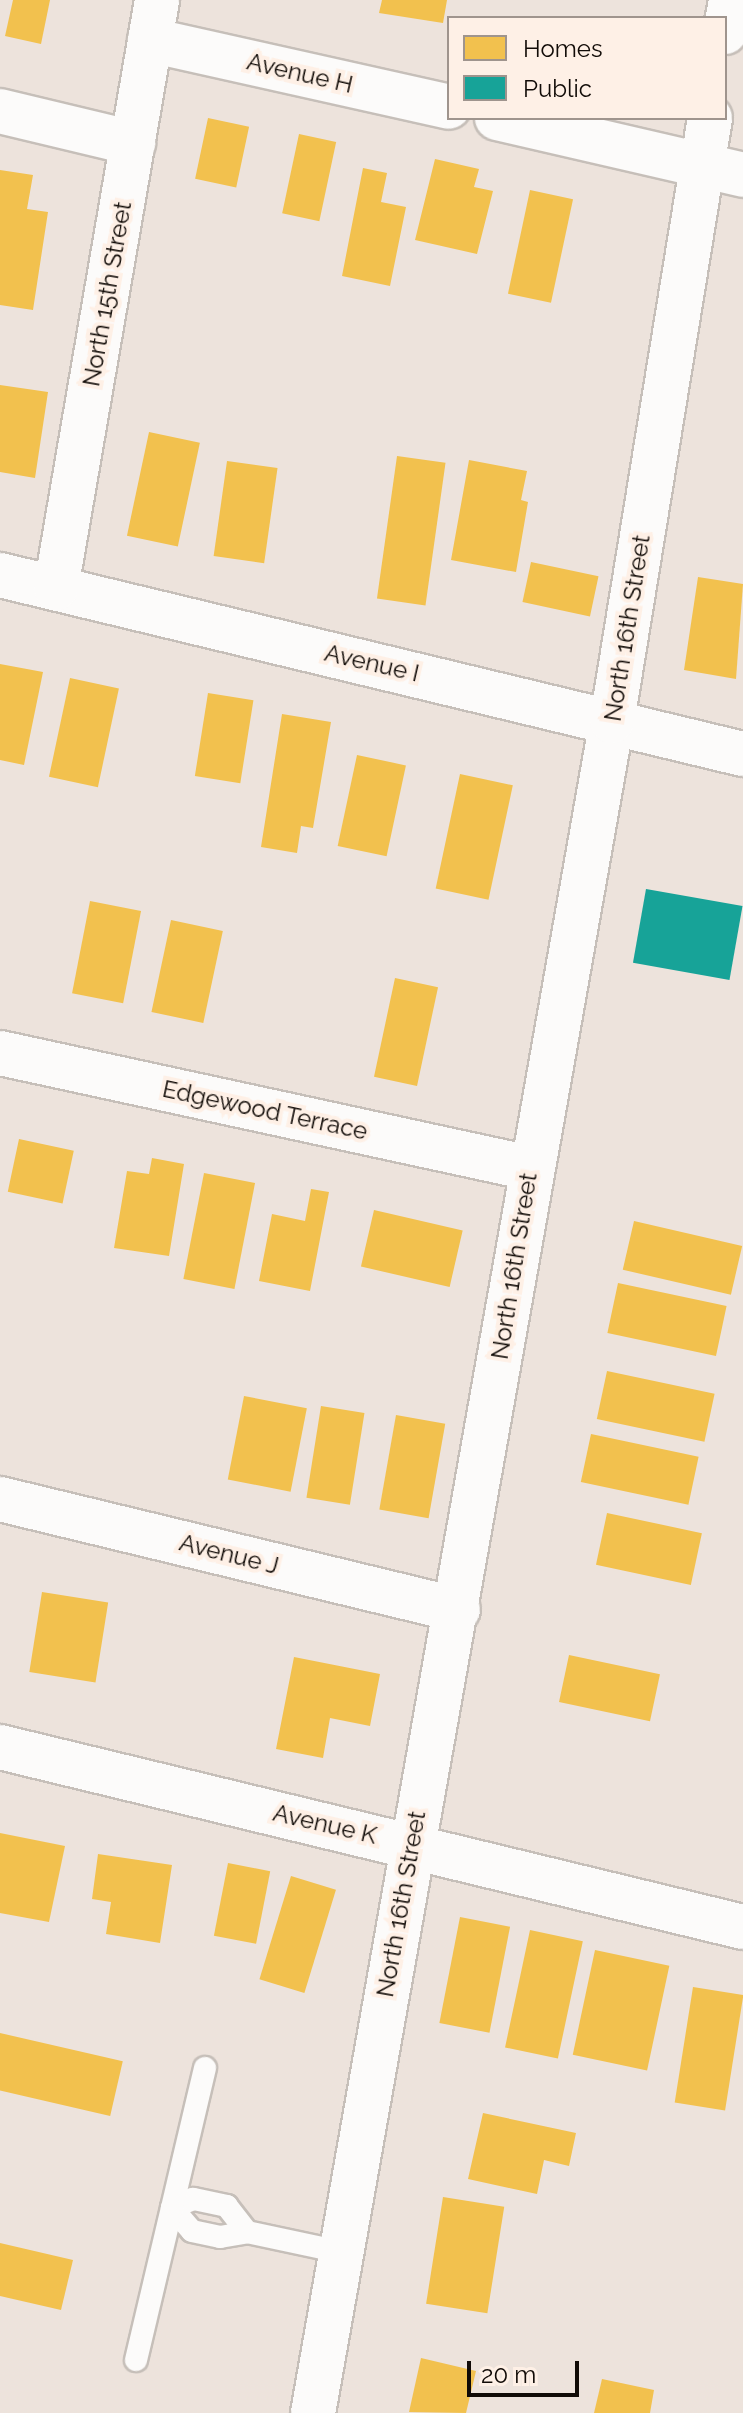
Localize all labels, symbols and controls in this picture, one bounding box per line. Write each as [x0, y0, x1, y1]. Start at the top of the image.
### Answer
legend [447, 16, 727, 120]
text: Homes [523, 34, 603, 63]
street label: Avenue H [244, 47, 356, 99]
text: Public [523, 74, 592, 103]
street label: North 15th Street [77, 199, 137, 389]
street label: North 16th Street [598, 533, 656, 723]
street label: Avenue I [322, 638, 422, 688]
street label: Edgewood Terrace [160, 1074, 370, 1146]
street label: North 16th Street [485, 1171, 543, 1361]
street label: Avenue J [176, 1528, 282, 1580]
street label: Avenue K [270, 1798, 380, 1850]
street label: North 16th Street [370, 1809, 432, 1999]
scale bar [471, 2345, 583, 2395]
text: 20 m [481, 2360, 536, 2389]

